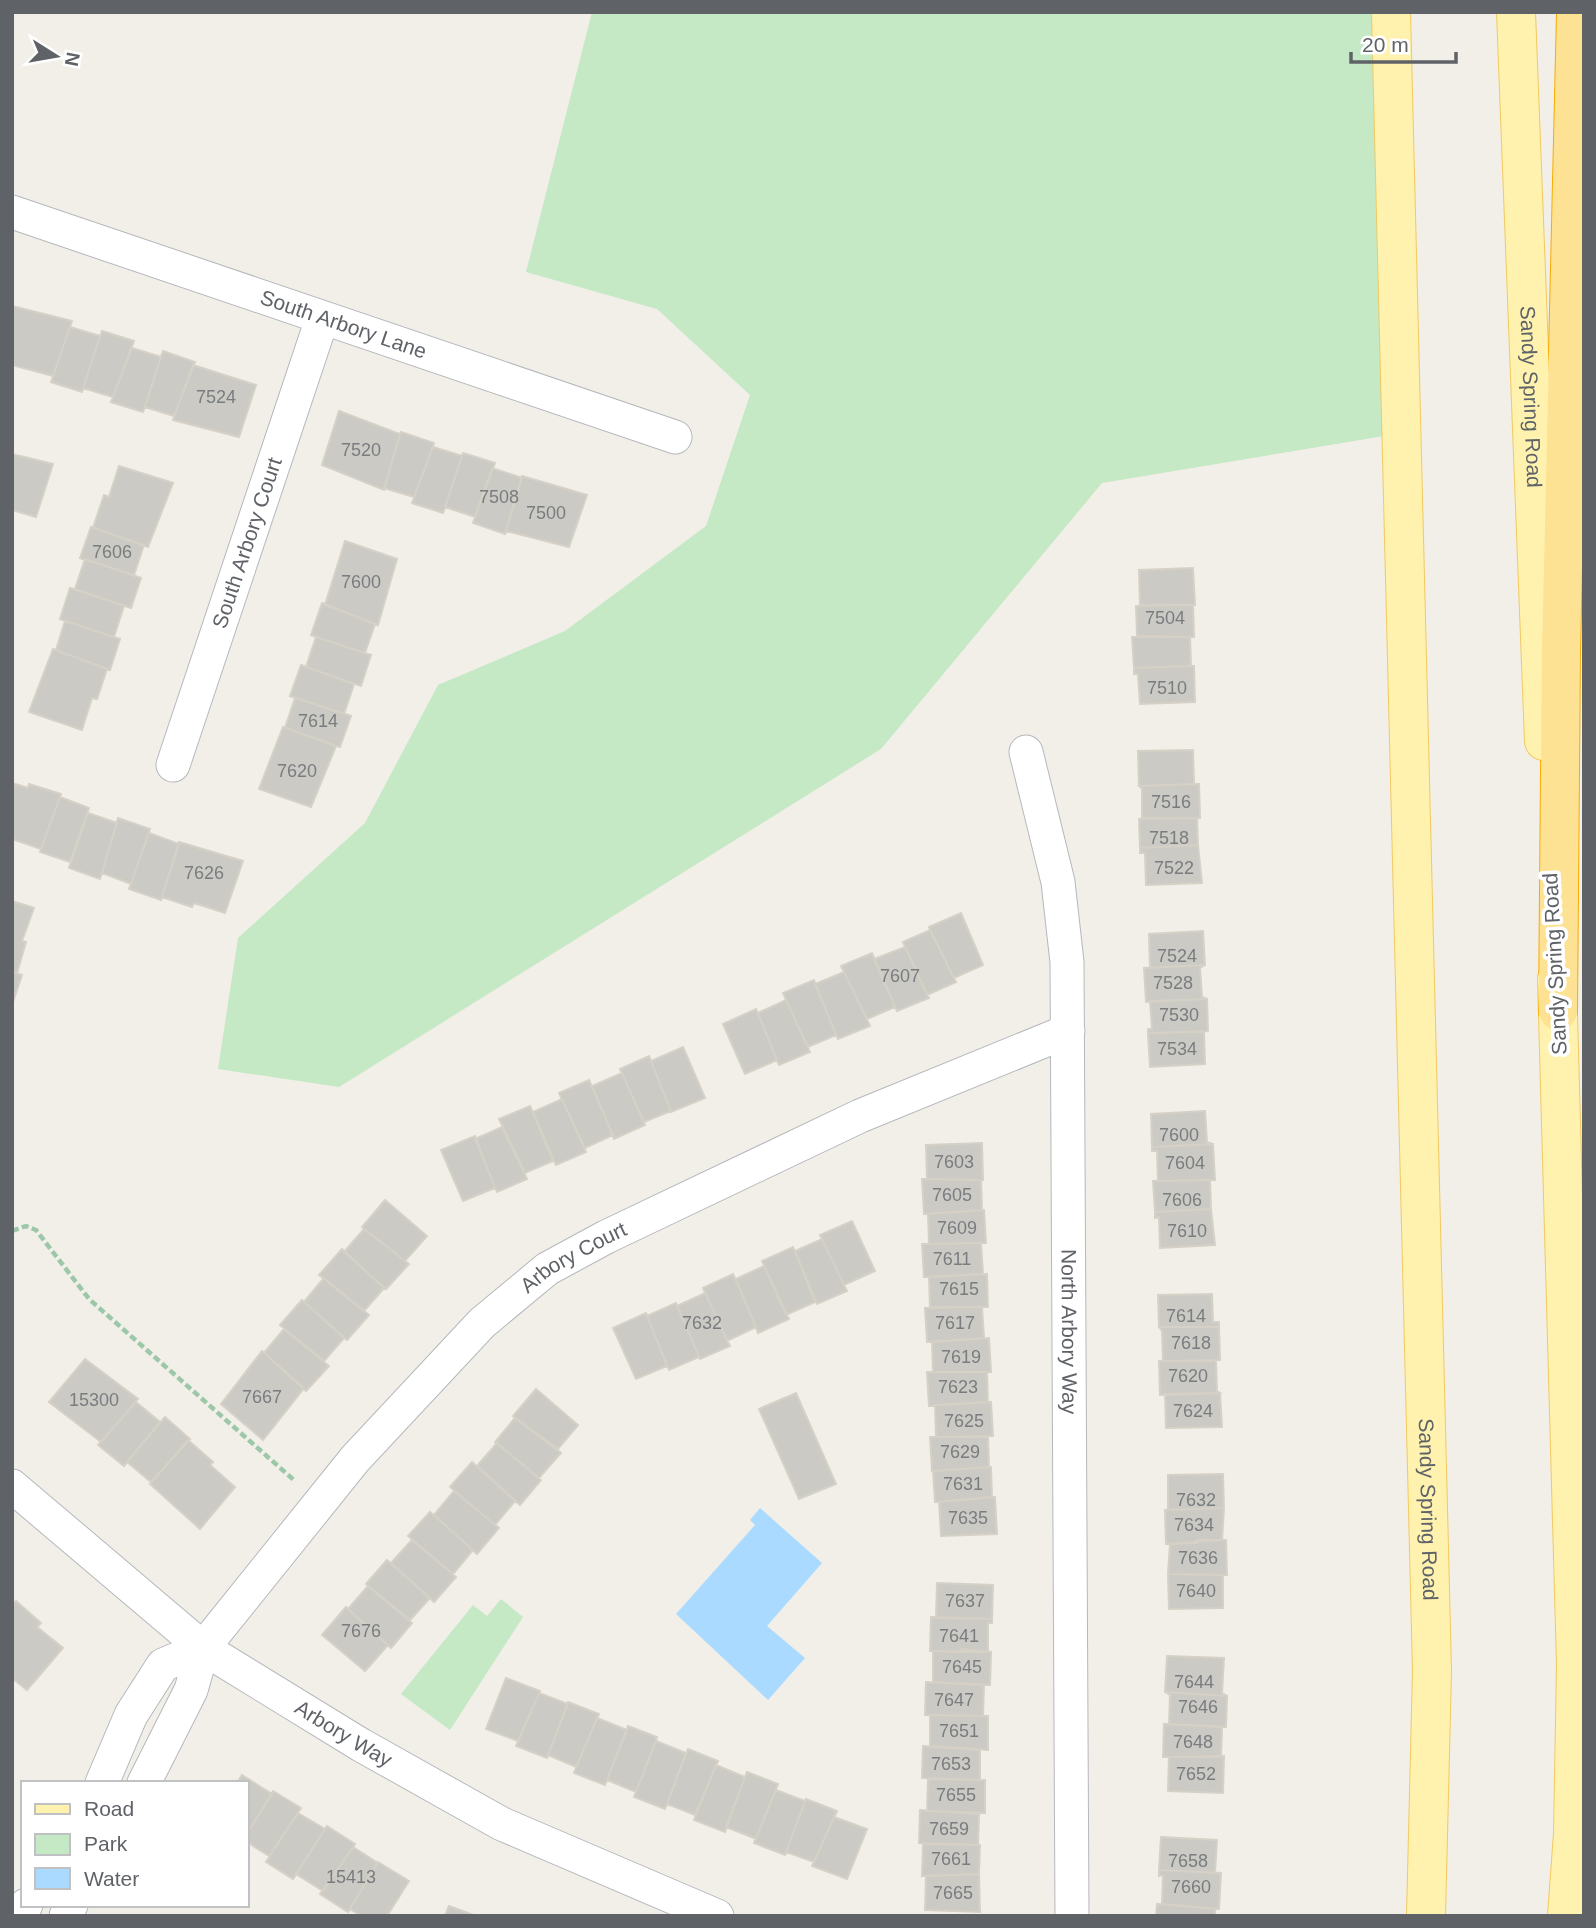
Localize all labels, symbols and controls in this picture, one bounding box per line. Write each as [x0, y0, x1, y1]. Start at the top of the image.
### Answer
north arrow [21, 21, 91, 91]
scale bar [1351, 21, 1456, 65]
text: 20 m [1362, 33, 1409, 56]
text: N [61, 50, 84, 68]
street label: South Arbory Lane [257, 285, 430, 363]
street label: Sandy Spring Road [1516, 305, 1546, 488]
house number: 7524 [196, 387, 236, 407]
house number: 7520 [341, 440, 381, 460]
street label: South Arbory Court [207, 454, 286, 631]
house number: 7508 [479, 487, 519, 507]
house number: 7500 [526, 503, 566, 523]
house number: 7606 [92, 542, 132, 562]
house number: 7600 [341, 572, 381, 592]
house number: 7504 [1145, 608, 1185, 628]
house number: 7510 [1147, 678, 1187, 698]
house number: 7614 [298, 711, 338, 731]
house number: 7620 [277, 761, 317, 781]
house number: 7516 [1151, 792, 1191, 812]
house number: 7518 [1149, 828, 1189, 848]
house number: 7522 [1154, 858, 1194, 878]
house number: 7626 [184, 863, 224, 883]
street label: Sandy Spring Road [1538, 872, 1571, 1056]
house number: 7524 [1157, 946, 1197, 966]
house number: 7607 [880, 966, 920, 986]
house number: 7528 [1153, 973, 1193, 993]
house number: 7530 [1159, 1005, 1199, 1025]
house number: 7534 [1157, 1039, 1197, 1059]
house number: 7600 [1159, 1125, 1199, 1145]
house number: 7603 [934, 1152, 974, 1172]
house number: 7604 [1165, 1153, 1205, 1173]
house number: 7605 [932, 1185, 972, 1205]
house number: 7606 [1162, 1190, 1202, 1210]
street label: Arbory Court [516, 1217, 630, 1297]
house number: 7609 [937, 1218, 977, 1238]
house number: 7610 [1167, 1221, 1207, 1241]
house number: 7611 [933, 1249, 971, 1269]
street label: North Arbory Way [1058, 1249, 1081, 1415]
house number: 7615 [939, 1279, 979, 1299]
house number: 7614 [1166, 1306, 1206, 1326]
house number: 7632 [682, 1313, 722, 1333]
house number: 7617 [935, 1313, 975, 1333]
house number: 7618 [1171, 1333, 1211, 1353]
house number: 7619 [941, 1347, 981, 1367]
house number: 7620 [1168, 1366, 1208, 1386]
house number: 7623 [938, 1377, 978, 1397]
house number: 7667 [242, 1387, 282, 1407]
house number: 15300 [69, 1390, 119, 1410]
house number: 7624 [1173, 1401, 1213, 1421]
house number: 7625 [944, 1411, 984, 1431]
street label: Sandy Spring Road [1415, 1418, 1442, 1601]
house number: 7629 [940, 1442, 980, 1462]
house number: 7631 [943, 1474, 983, 1494]
house number: 7632 [1176, 1490, 1216, 1510]
house number: 7635 [948, 1508, 988, 1528]
house number: 7634 [1174, 1515, 1214, 1535]
house number: 7636 [1178, 1548, 1218, 1568]
house number: 7640 [1176, 1581, 1216, 1601]
house number: 7637 [945, 1591, 985, 1611]
house number: 7676 [341, 1621, 381, 1641]
house number: 7641 [939, 1626, 979, 1646]
house number: 7645 [942, 1657, 982, 1677]
house number: 7644 [1174, 1672, 1214, 1692]
house number: 7647 [934, 1690, 974, 1710]
street label: Arbory Way [291, 1695, 397, 1771]
house number: 7646 [1178, 1697, 1218, 1717]
house number: 7651 [939, 1721, 979, 1741]
house number: 7648 [1173, 1732, 1213, 1752]
house number: 7653 [931, 1754, 971, 1774]
house number: 7652 [1176, 1764, 1216, 1784]
legend [21, 1781, 248, 1907]
house number: 7655 [936, 1785, 976, 1805]
text: Road [84, 1797, 134, 1820]
house number: 7659 [929, 1819, 969, 1839]
text: Park [84, 1832, 128, 1855]
house number: 7661 [931, 1849, 971, 1869]
house number: 7658 [1168, 1851, 1208, 1871]
text: Water [84, 1867, 139, 1890]
house number: 15413 [326, 1867, 376, 1887]
house number: 7660 [1171, 1877, 1211, 1897]
house number: 7665 [933, 1883, 973, 1903]

